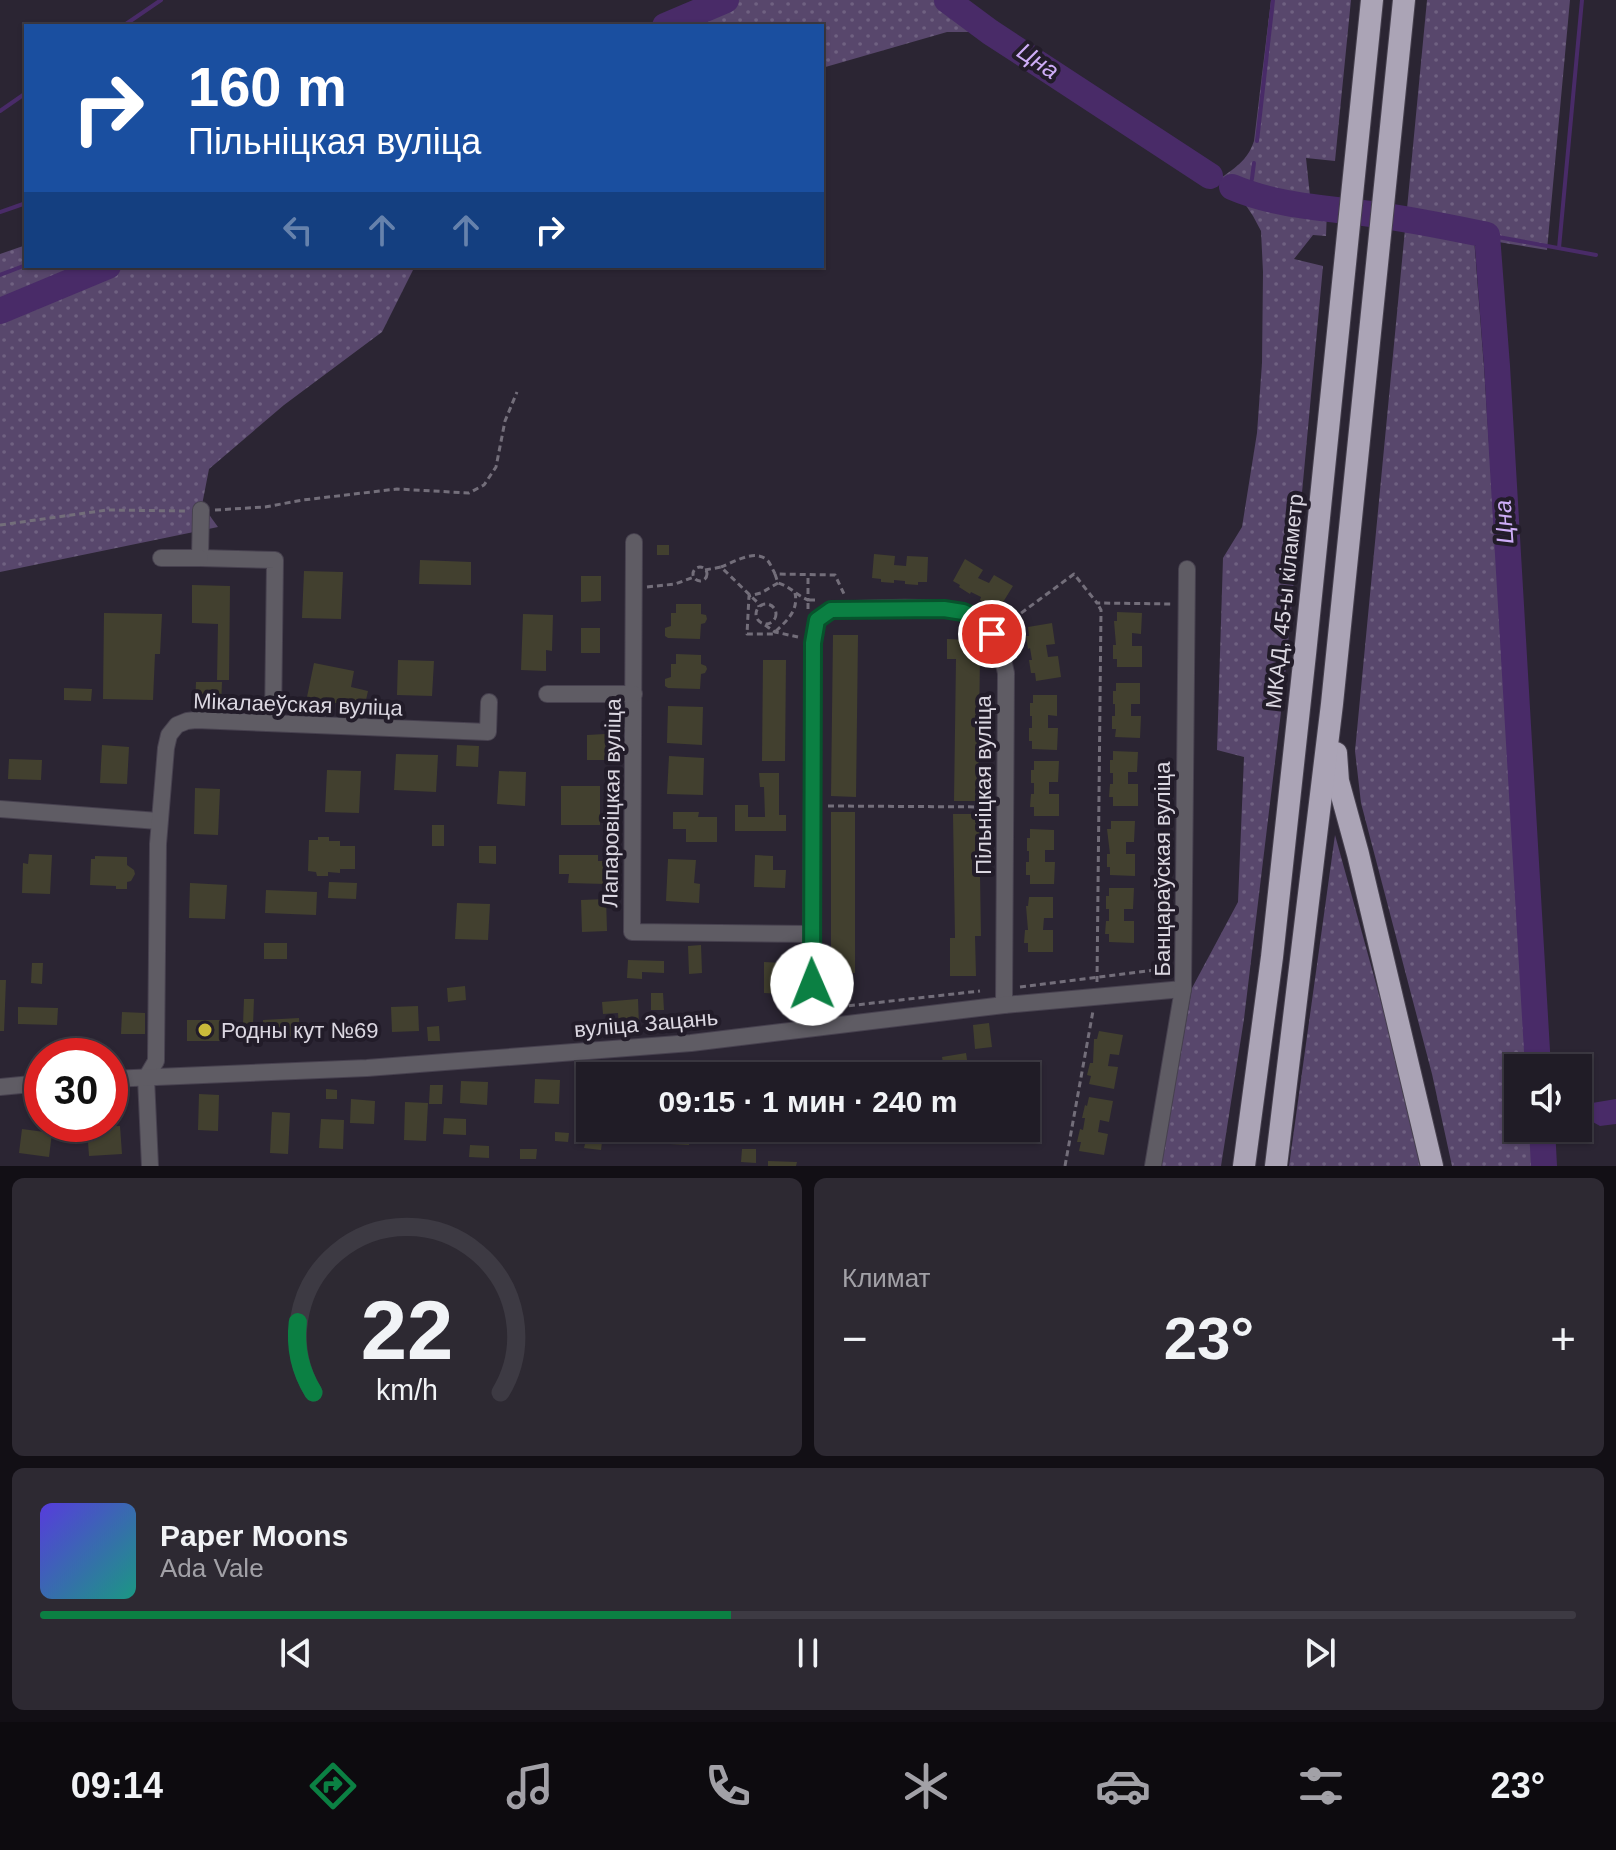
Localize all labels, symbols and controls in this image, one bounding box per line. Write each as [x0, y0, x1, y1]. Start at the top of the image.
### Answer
water label: Цна [1012, 37, 1064, 84]
text: 160 m [188, 55, 347, 118]
icon: right [56, 56, 160, 160]
text: Пільніцкая вуліца [188, 121, 481, 162]
icon: left [276, 208, 320, 252]
icon: ahead [360, 208, 404, 252]
icon: ahead [444, 208, 488, 252]
icon: right [528, 208, 572, 252]
street label: МКАД, 45-ы кіламетр [1261, 492, 1308, 710]
water label: Цна [1488, 499, 1519, 545]
pin [958, 600, 1026, 668]
icon: arrive [970, 612, 1014, 656]
street label: Мікалаеўская вуліца [193, 688, 404, 721]
street label: Пільніцкая вуліца [971, 695, 996, 875]
street label: Лапаровіцкая вуліца [597, 697, 626, 908]
street label: Банцараўская вуліца [1150, 761, 1175, 976]
position arrow [770, 942, 854, 1026]
street label: вуліца Зацань [573, 1005, 719, 1042]
place label: Родны кут №69 [221, 1018, 379, 1043]
marker: Родны кут №69 [196, 1021, 214, 1039]
speed limit sign: 30 [24, 1038, 128, 1142]
map controls [1504, 1054, 1592, 1142]
button: sound [1504, 1054, 1592, 1142]
text: 09:15 · 1 мин · 240 m [659, 1085, 957, 1118]
text: Климат [842, 1263, 931, 1293]
text: 22 [361, 1284, 453, 1377]
text: 23° [1164, 1305, 1254, 1372]
text: − [842, 1314, 868, 1363]
text: + [1550, 1314, 1576, 1363]
text: km/h [376, 1374, 438, 1406]
text: Paper Moons [160, 1519, 348, 1552]
text: Ada Vale [160, 1553, 264, 1583]
icon: previous [274, 1631, 318, 1675]
icon: pause [786, 1631, 830, 1675]
icon: next [1298, 1631, 1342, 1675]
icon: directions [305, 1758, 361, 1814]
icon: music [502, 1758, 558, 1814]
icon: phone [700, 1758, 756, 1814]
icon: climate [898, 1758, 954, 1814]
icon: car [1095, 1758, 1151, 1814]
icon: filters [1293, 1758, 1349, 1814]
text: 09:14 [71, 1765, 163, 1806]
text: 23° [1491, 1765, 1545, 1806]

